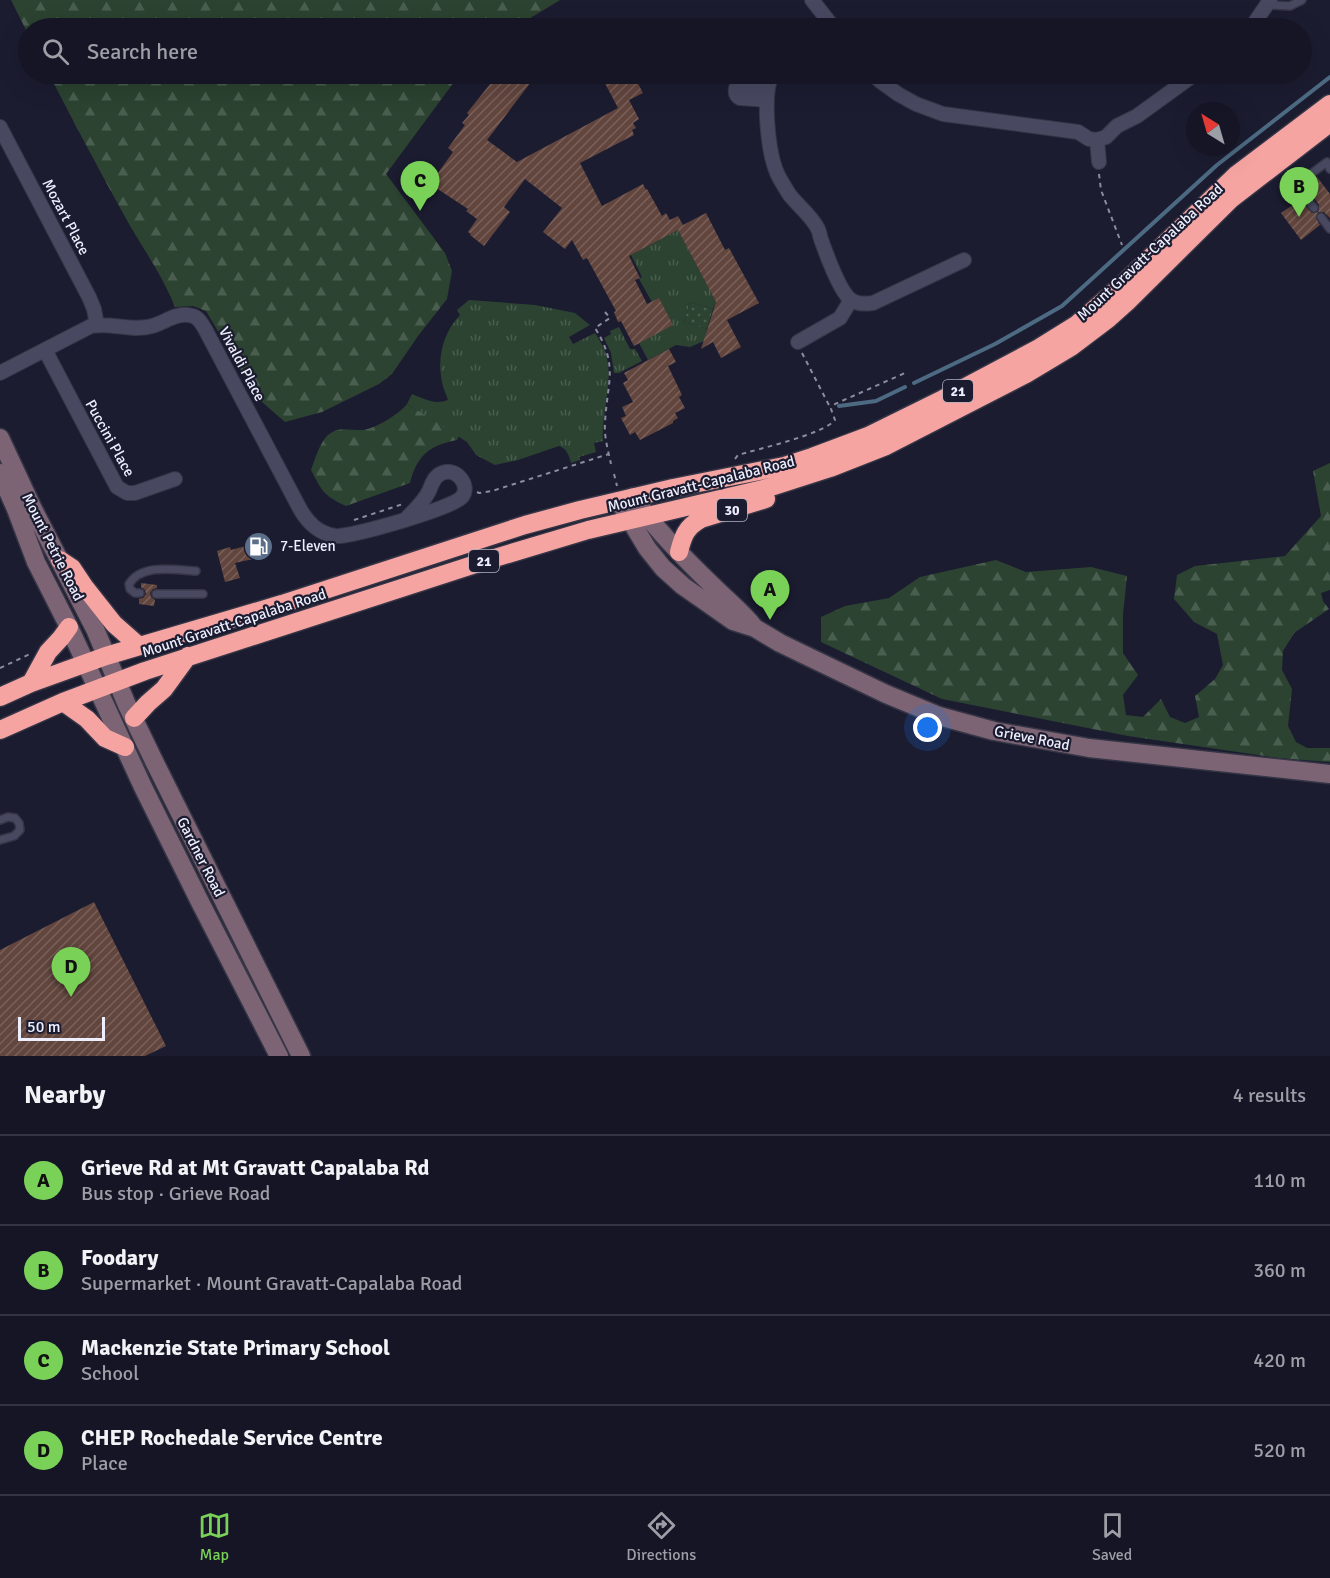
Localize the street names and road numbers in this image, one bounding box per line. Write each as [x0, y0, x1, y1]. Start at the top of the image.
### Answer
street label: Mozart Place [38, 176, 94, 258]
street label: Mount Gravatt-Capalaba Road [1074, 180, 1227, 324]
street label: Vivaldi Place [215, 324, 269, 404]
road number: 21 [943, 380, 973, 402]
street label: Puccini Place [81, 396, 139, 480]
street label: Mount Gravatt-Capalaba Road [606, 452, 797, 516]
street label: Mount Petrie Road [18, 490, 88, 604]
road number: 30 [717, 499, 747, 521]
road number: 21 [469, 550, 499, 572]
street label: Mount Gravatt-Capalaba Road [140, 585, 328, 661]
street label: Grieve Road [993, 722, 1071, 754]
street label: Gardner Road [173, 814, 229, 900]

